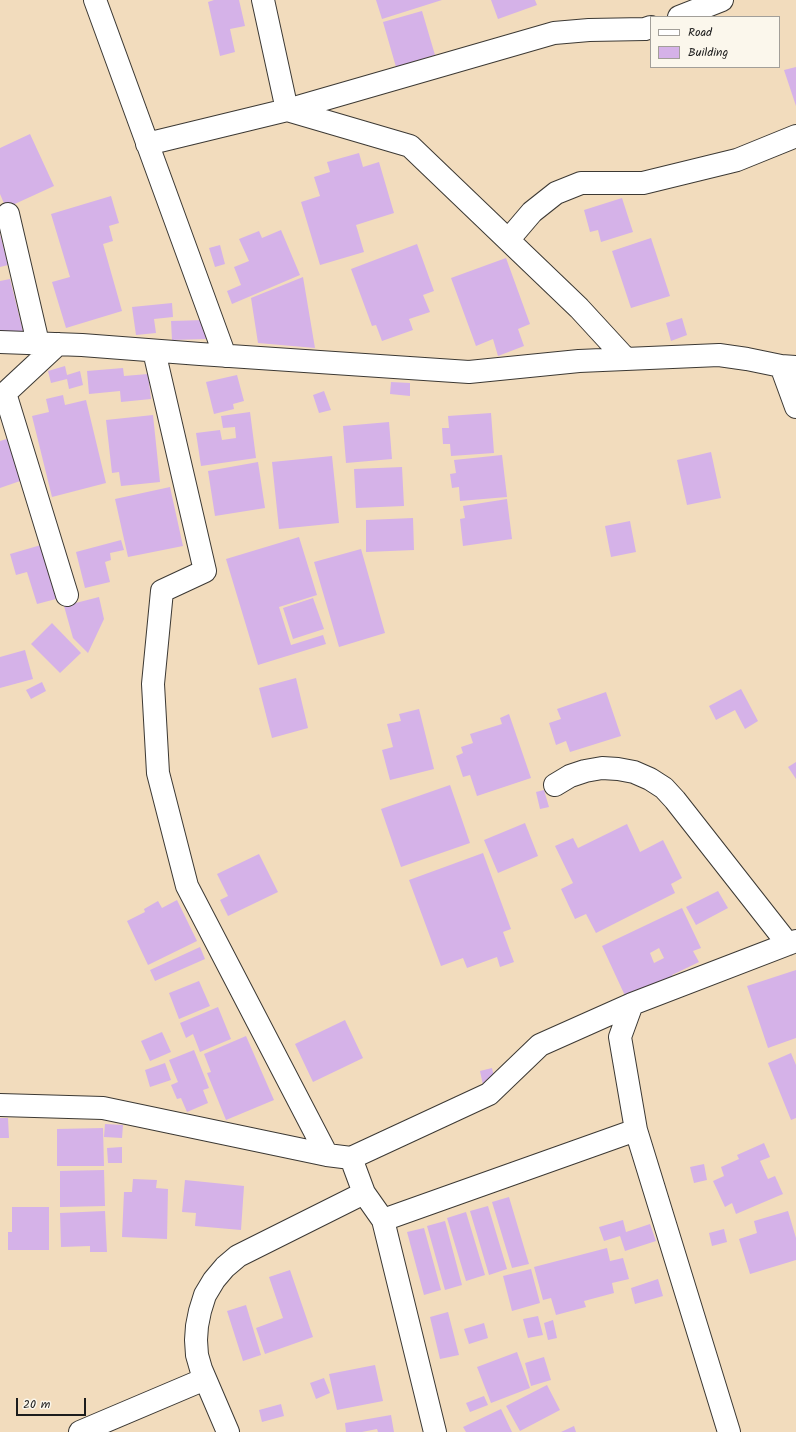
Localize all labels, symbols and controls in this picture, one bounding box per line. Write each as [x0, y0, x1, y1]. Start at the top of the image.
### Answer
legend [650, 16, 780, 68]
text: Road [688, 23, 712, 42]
text: Building [688, 43, 728, 62]
scale bar [18, 1390, 88, 1416]
text: 20 m [23, 1395, 50, 1414]

